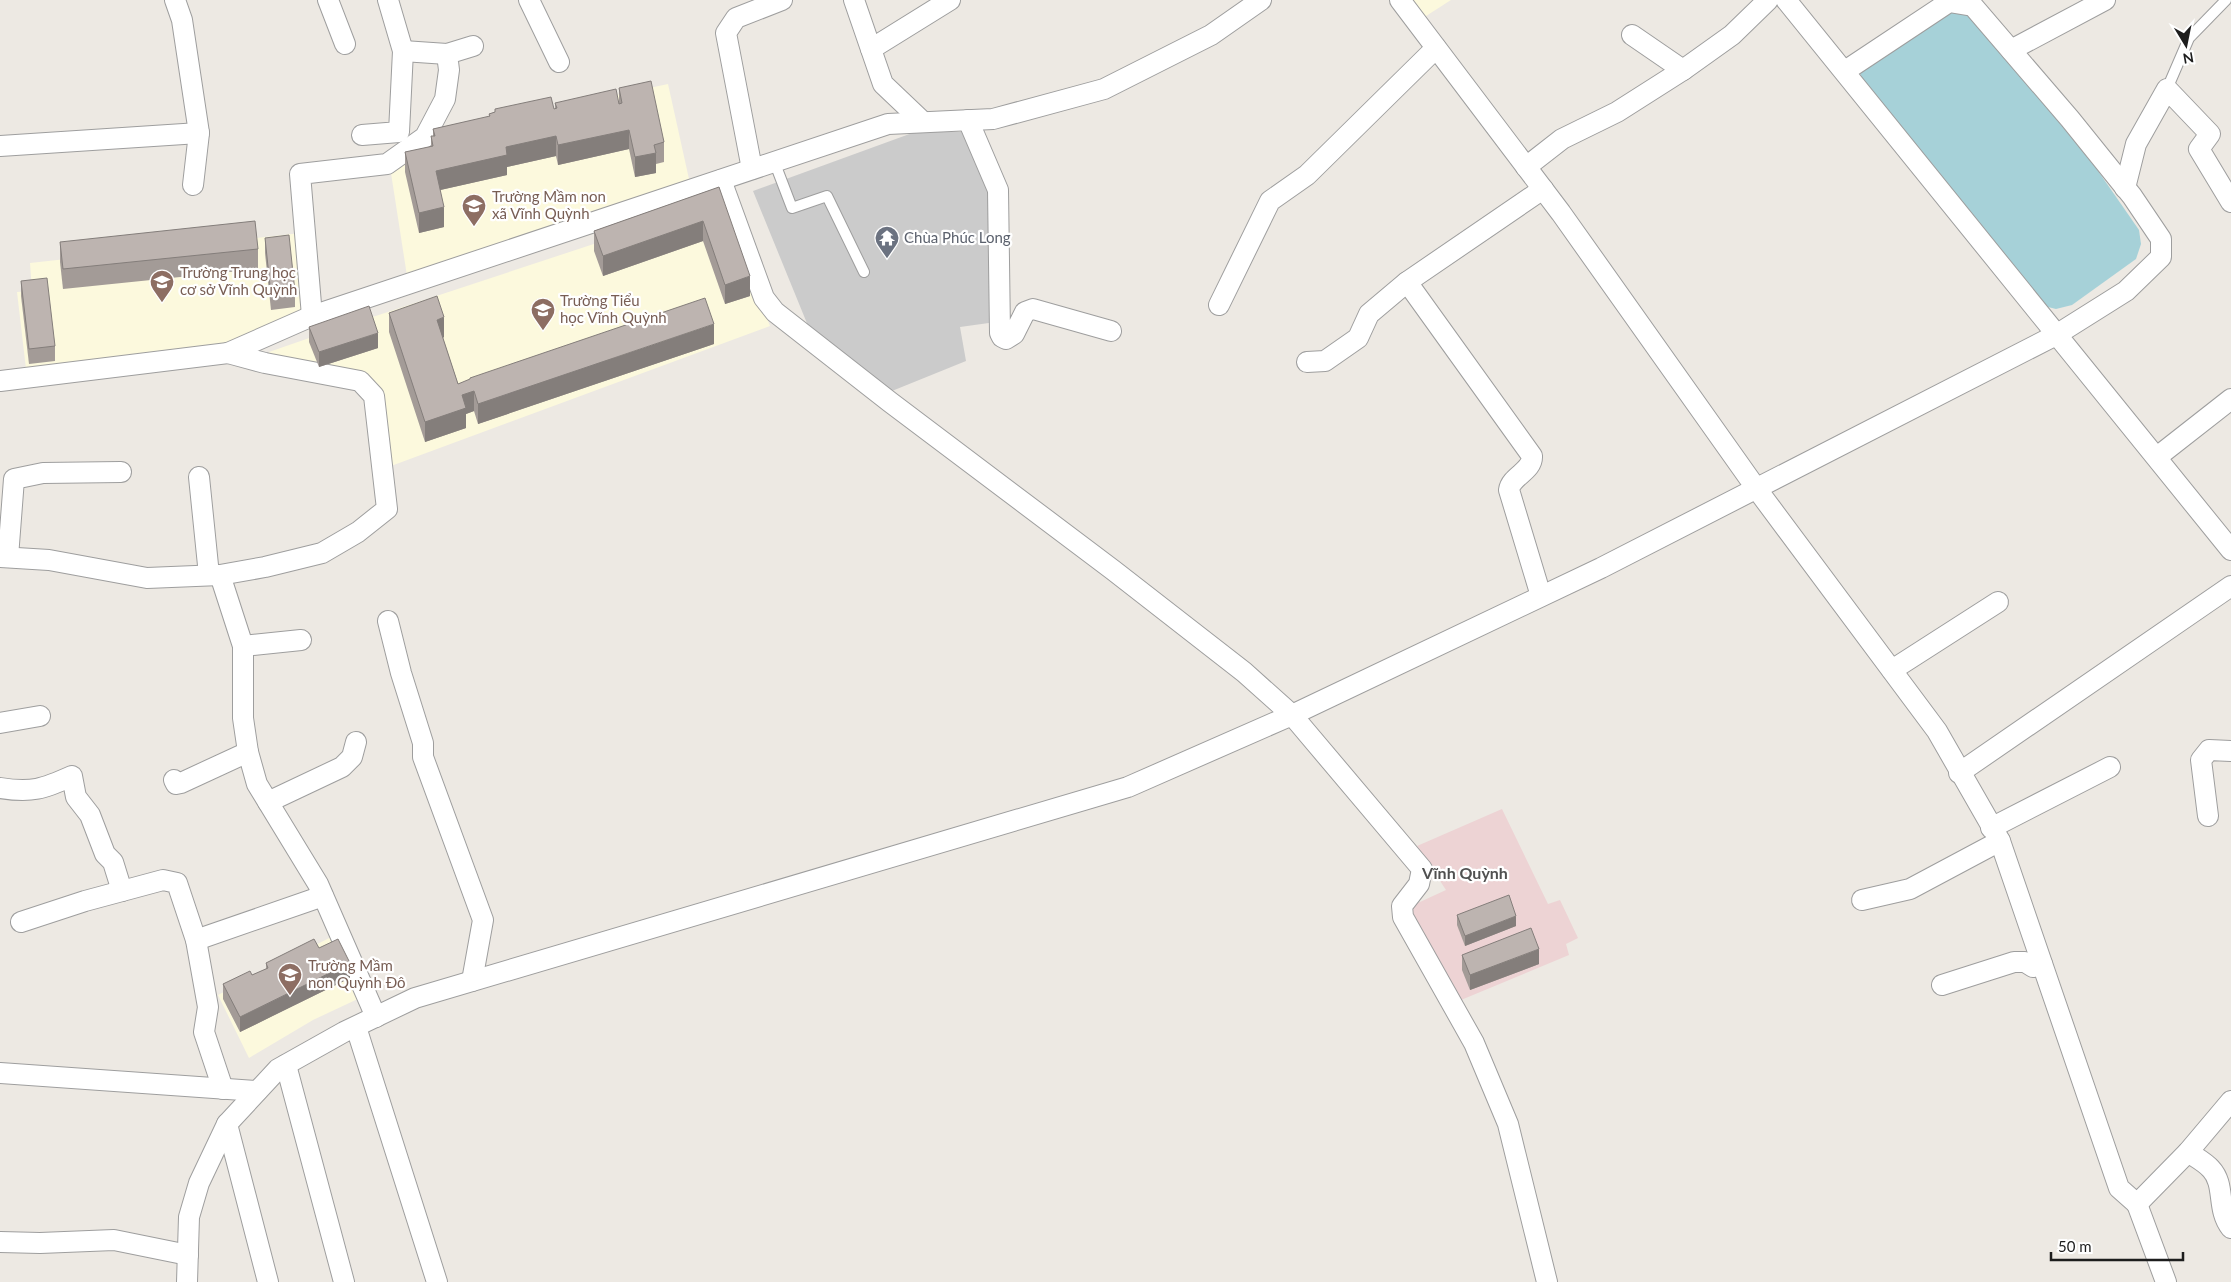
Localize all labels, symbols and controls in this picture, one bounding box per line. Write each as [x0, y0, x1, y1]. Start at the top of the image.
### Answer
north arrow [2161, 20, 2211, 70]
text: N [2182, 49, 2195, 68]
place label: Trường Mầm non xã Vĩnh Quỳnh [492, 187, 606, 222]
school or university icon: Trường Mầm non xã Vĩnh Quỳnh [461, 193, 487, 227]
temple icon: Chùa Phúc Long [874, 225, 900, 259]
place label: Chùa Phúc Long [904, 228, 1011, 246]
place label: Trường Trung học cơ sở Vĩnh Quỳnh [180, 263, 297, 298]
school or university icon: Trường Trung học cơ sở Vĩnh Quỳnh [149, 269, 175, 303]
place label: Trường Tiểu học Vĩnh Quỳnh [560, 291, 667, 326]
school or university icon: Trường Tiểu học Vĩnh Quỳnh [530, 297, 556, 331]
district label: Vĩnh Quỳnh [1421, 863, 1508, 882]
place label: Trường Mầm non Quỳnh Đô [308, 956, 406, 991]
school or university icon: Trường Mầm non Quỳnh Đô [277, 962, 303, 996]
scale bar [2051, 1230, 2184, 1262]
text: 50 m [2058, 1237, 2092, 1255]

